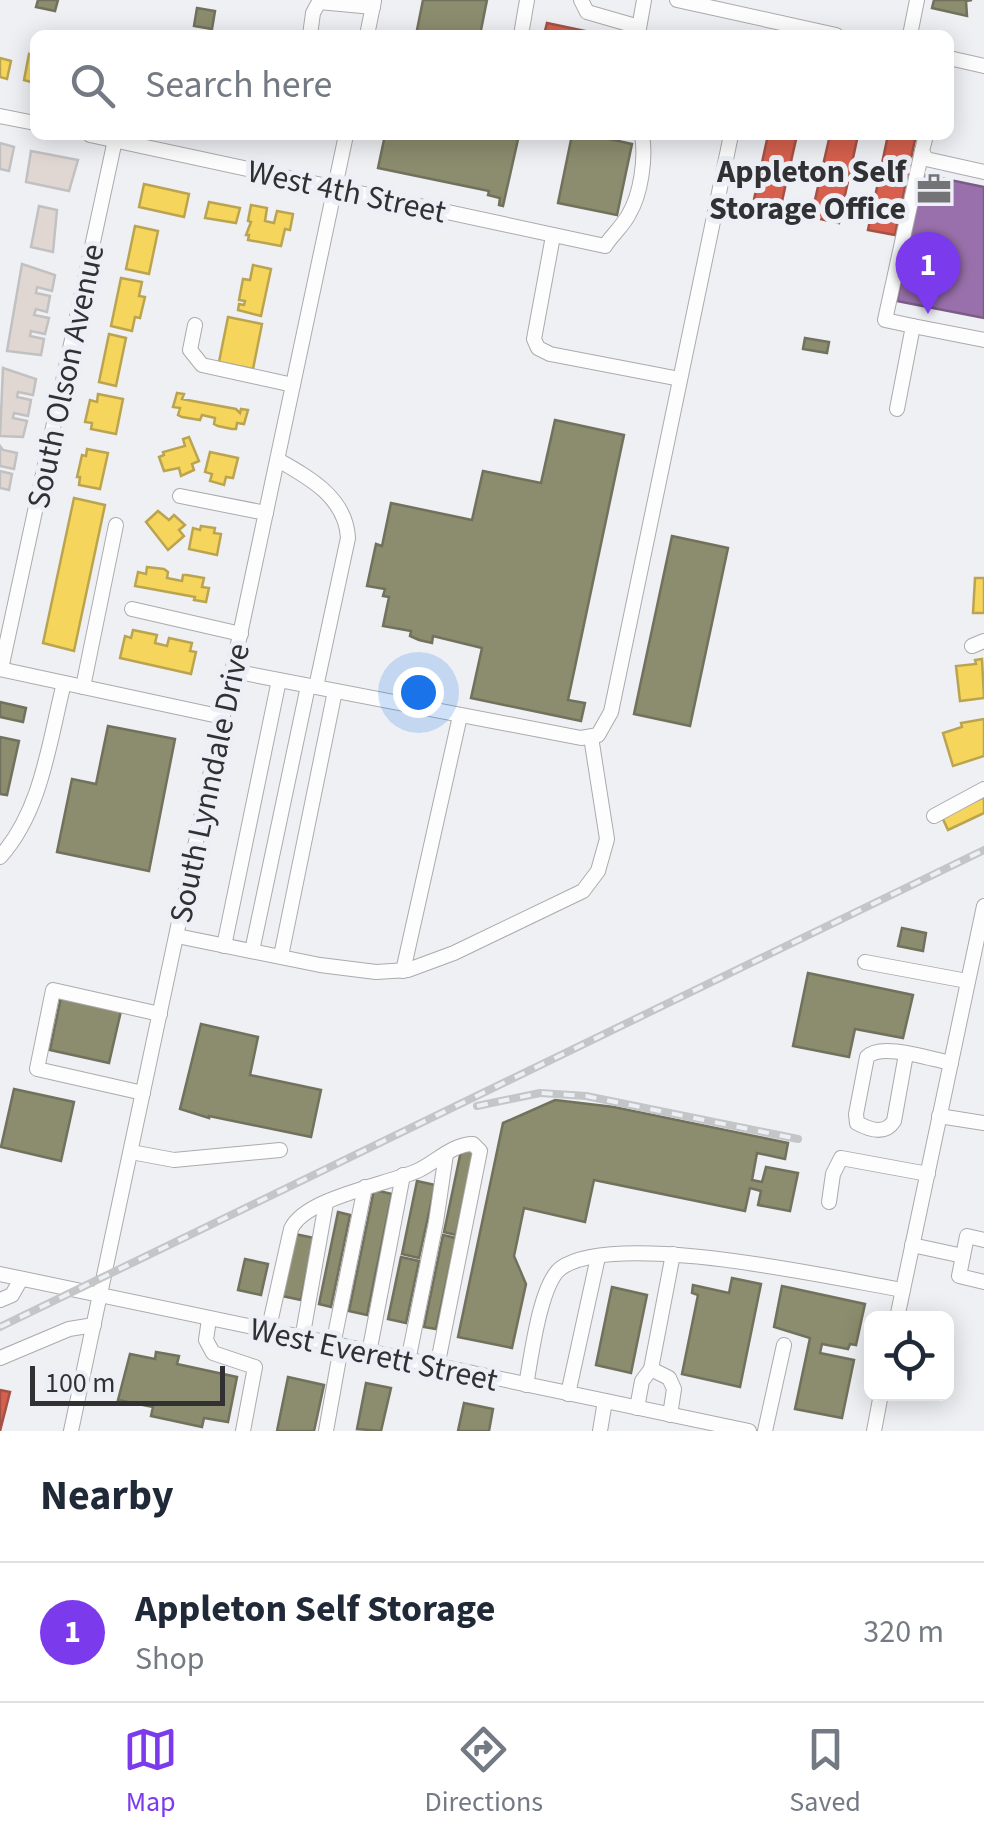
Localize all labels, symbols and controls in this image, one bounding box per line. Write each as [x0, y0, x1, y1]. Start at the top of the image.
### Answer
search box [30, 30, 954, 140]
icon: search [65, 58, 120, 113]
text: Search here [145, 58, 332, 112]
street label: West 4th Street [243, 149, 450, 235]
place label: Appleton Self Storage Office [709, 149, 907, 232]
office icon: Appleton Self Storage Office [915, 170, 953, 208]
pin: 1 [896, 232, 960, 314]
street label: South Olson Avenue [16, 240, 116, 513]
street label: South Lynndale Drive [158, 639, 262, 927]
your location [393, 667, 444, 718]
street label: West Everett Street [246, 1306, 502, 1404]
map controls [864, 1311, 954, 1401]
button: locate [864, 1311, 954, 1401]
scale bar [30, 1361, 225, 1406]
text: 100 m [45, 1363, 116, 1403]
text: Nearby [40, 1466, 174, 1526]
text: Appleton Self Storage [135, 1582, 495, 1636]
text: 1 [64, 1609, 81, 1655]
text: 320 m [863, 1609, 944, 1655]
text: Shop [135, 1636, 205, 1682]
tab: Map [123, 1722, 178, 1822]
tab: Directions [425, 1722, 543, 1822]
tab: Saved [789, 1722, 861, 1822]

